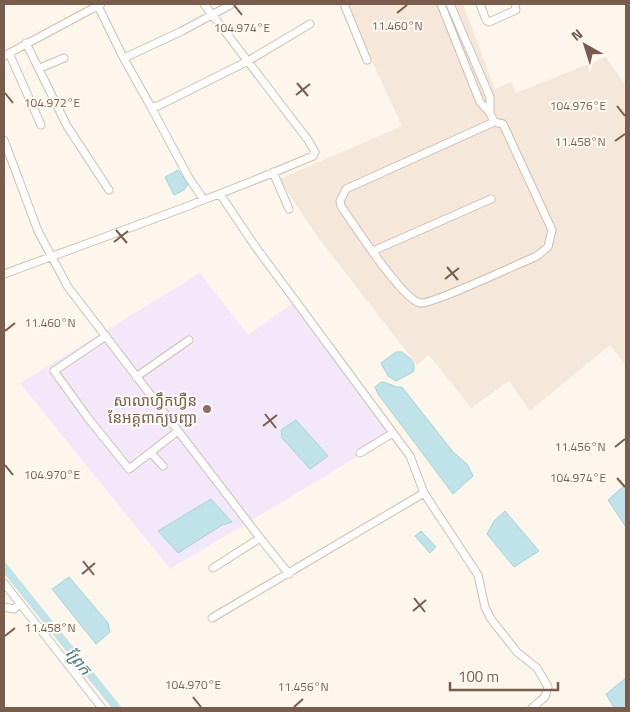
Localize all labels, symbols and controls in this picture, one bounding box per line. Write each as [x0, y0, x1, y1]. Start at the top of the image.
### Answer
text: 11.460°N [371, 16, 423, 35]
text: 104.974°E [214, 18, 270, 37]
north arrow [560, 20, 610, 70]
text: N [566, 23, 587, 46]
text: 104.972°E [24, 93, 80, 112]
text: 104.976°E [550, 96, 606, 115]
text: 11.458°N [554, 132, 606, 151]
text: 11.460°N [24, 313, 76, 332]
place label: សាលាហ្វឹកហ្វឺន នែអគ្គពាក្យបញ្ជា [108, 389, 197, 429]
marker: សាលាហ្វឹកហ្វឺន នែអគ្គពាក្យបញ្ជា [201, 403, 213, 415]
text: 11.456°N [554, 437, 606, 456]
text: 104.970°E [24, 465, 80, 484]
text: 104.974°E [550, 468, 606, 487]
text: 11.458°N [24, 618, 76, 637]
water label: ព្រែក [60, 642, 98, 681]
scale bar [450, 660, 558, 692]
text: 100 m [458, 665, 499, 688]
text: 104.970°E [165, 675, 221, 694]
text: 11.456°N [277, 677, 329, 696]

